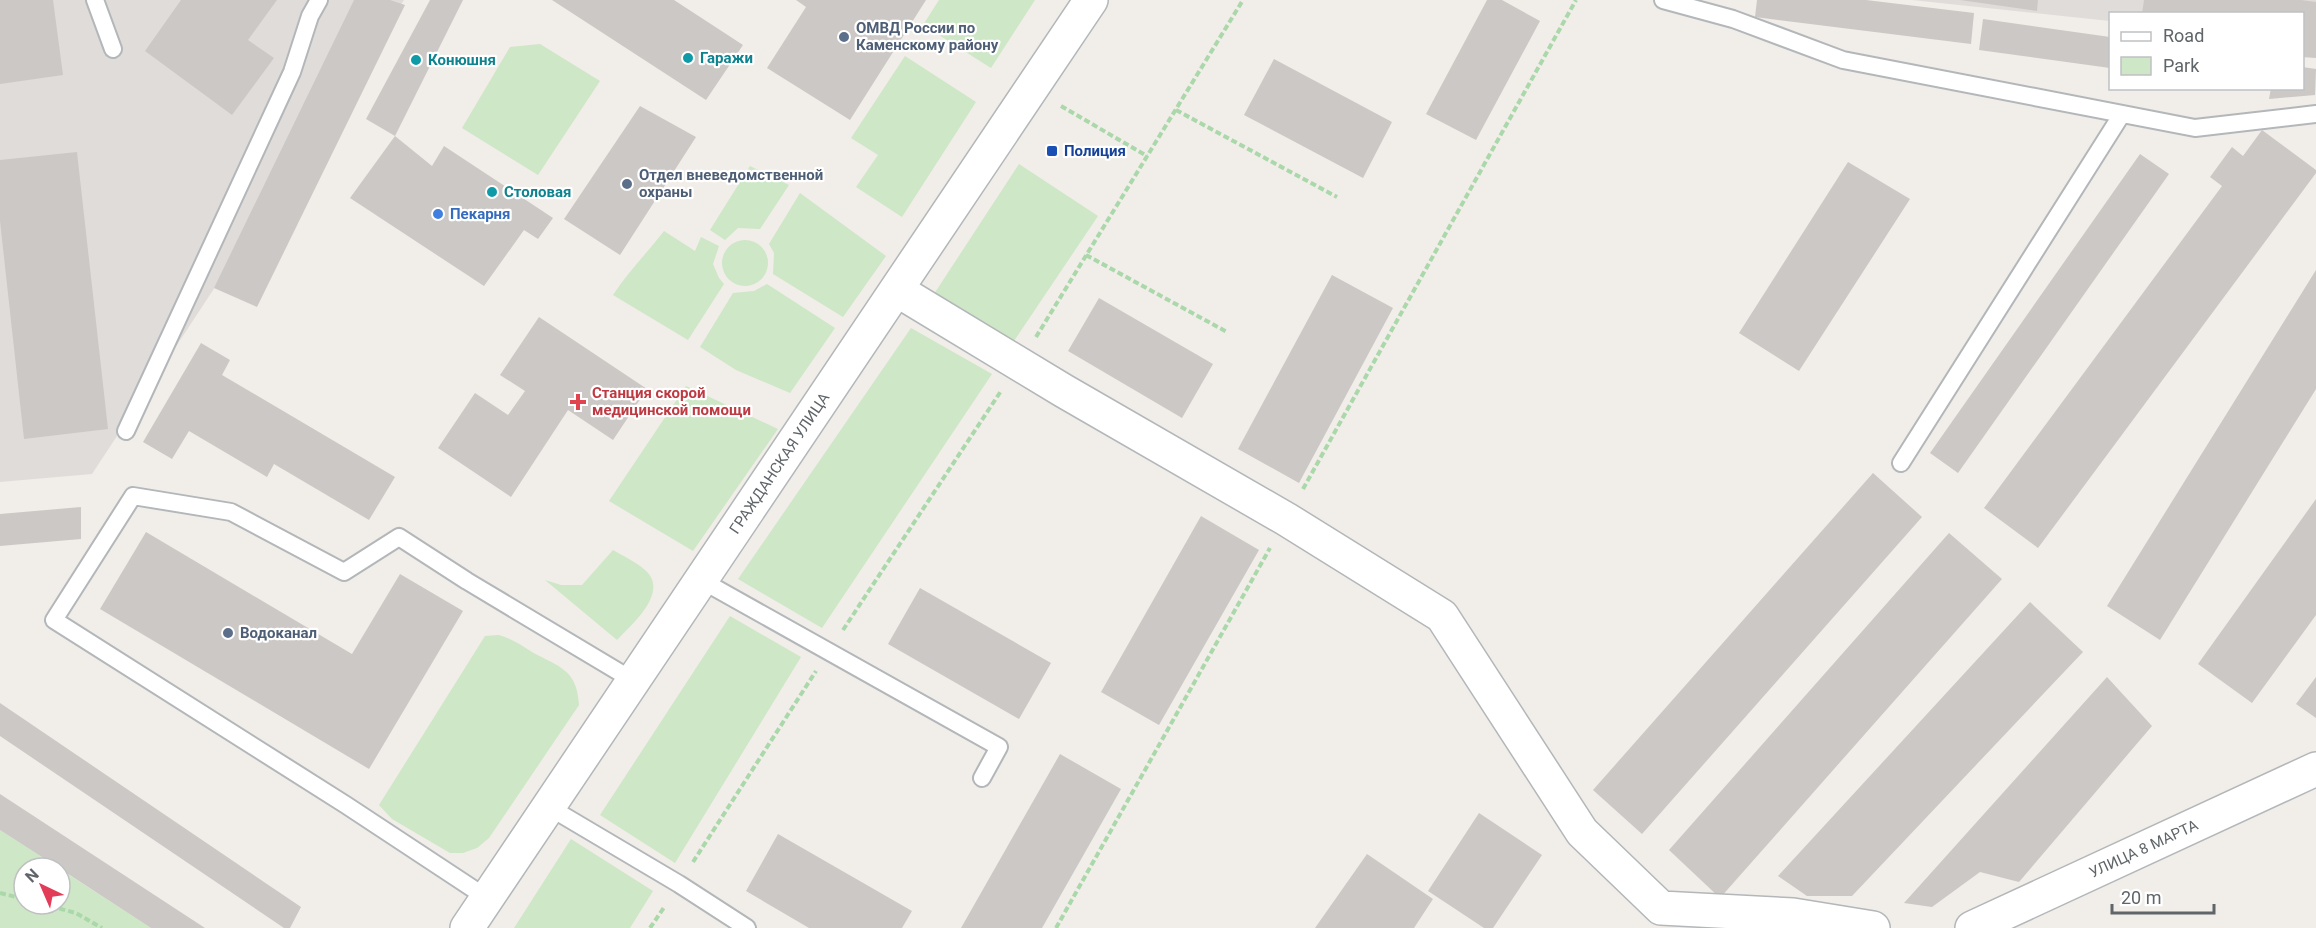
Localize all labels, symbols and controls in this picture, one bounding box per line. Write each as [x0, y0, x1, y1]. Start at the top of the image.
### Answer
legend [2109, 12, 2304, 90]
place label: ОМВД России по Каменскому району [856, 19, 999, 54]
text: Road [2163, 25, 2204, 46]
marker: ОМВД России по Каменскому району [837, 30, 851, 44]
place label: Гаражи [700, 49, 753, 67]
place label: Конюшня [428, 51, 496, 69]
marker: Гаражи [681, 51, 695, 65]
marker: Конюшня [409, 53, 423, 67]
text: Park [2163, 55, 2200, 76]
place label: Полиция [1064, 142, 1126, 160]
marker: Полиция [1045, 144, 1059, 158]
place label: Отдел вневедомственной охраны [639, 166, 823, 201]
marker: Отдел вневедомственной охраны [620, 177, 634, 191]
place label: Столовая [504, 183, 571, 201]
marker: Столовая [485, 185, 499, 199]
place label: Пекарня [450, 205, 511, 223]
marker: Пекарня [431, 207, 445, 221]
place label: Станция скорой медицинской помощи [592, 384, 751, 419]
street label: ГРАЖДАНСКАЯ УЛИЦА [726, 389, 833, 537]
marker: Станция скорой медицинской помощи [569, 393, 587, 411]
place label: Водоканал [240, 624, 317, 642]
marker: Водоканал [221, 626, 235, 640]
street label: УЛИЦА 8 МАРТА [2086, 816, 2201, 882]
north arrow [12, 856, 72, 916]
text: N [21, 865, 43, 886]
scale bar [2112, 877, 2214, 915]
text: 20 m [2121, 887, 2161, 908]

